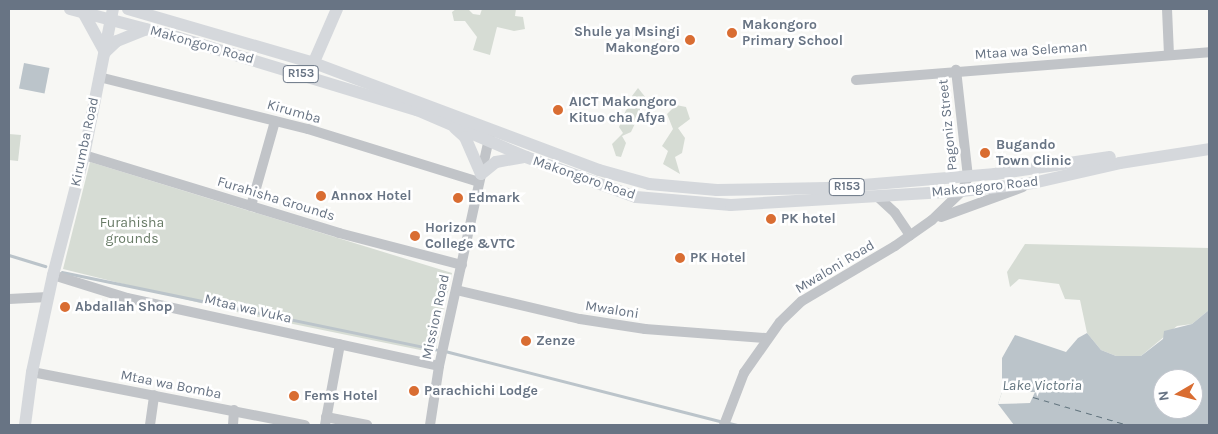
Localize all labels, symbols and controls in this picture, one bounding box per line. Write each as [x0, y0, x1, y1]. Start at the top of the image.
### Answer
place label: Makongoro Primary School [742, 17, 843, 49]
street label: Makongoro Road [148, 22, 256, 68]
place label: Shule ya Msingi Makongoro [574, 24, 680, 56]
marker: Makongoro Primary School [726, 27, 738, 39]
marker: Shule ya Msingi Makongoro [684, 34, 696, 46]
street label: Mtaa wa Seleman [974, 39, 1088, 63]
road number: R153 [282, 64, 320, 84]
street label: Pagoniz Street [935, 78, 961, 172]
place label: AICT Makongoro Kituo cha Afya [569, 94, 677, 126]
street label: Kirumba Road [67, 96, 103, 188]
street label: Kirumba [265, 96, 323, 128]
marker: AICT Makongoro Kituo cha Afya [551, 103, 565, 117]
place label: Bugando Town Clinic [996, 137, 1071, 170]
marker: Bugando Town Clinic [978, 146, 992, 160]
street label: Makongoro Road [531, 153, 637, 203]
street label: Furahisha Grounds [215, 173, 337, 225]
street label: Makongoro Road [931, 173, 1039, 201]
road number: R153 [828, 178, 866, 196]
place label: Annox Hotel [331, 188, 411, 204]
marker: Annox Hotel [315, 190, 327, 202]
place label: Edmark [468, 190, 520, 206]
marker: Edmark [452, 192, 464, 204]
place label: PK hotel [781, 211, 836, 227]
marker: PK hotel [765, 213, 777, 225]
park label: Furahisha grounds [100, 215, 164, 248]
place label: Horizon College &VTC [425, 220, 515, 252]
marker: Horizon College &VTC [409, 230, 421, 242]
street label: Mwaloni Road [792, 237, 878, 297]
place label: PK Hotel [690, 250, 746, 266]
marker: PK Hotel [674, 252, 686, 264]
street label: Mission Road [419, 273, 453, 361]
street label: Mtaa wa Vuka [203, 291, 293, 327]
street label: Mwaloni [584, 297, 640, 323]
place label: Abdallah Shop [75, 299, 172, 315]
marker: Abdallah Shop [59, 301, 71, 313]
place label: Zenze [536, 333, 575, 349]
marker: Zenze [520, 335, 532, 347]
street label: Mtaa wa Bomba [119, 367, 223, 403]
north arrow [1153, 369, 1203, 419]
water label: Lake Victoria [1002, 377, 1082, 395]
place label: Parachichi Lodge [424, 383, 538, 399]
marker: Parachichi Lodge [408, 385, 420, 397]
place label: Fems Hotel [304, 388, 378, 404]
marker: Fems Hotel [288, 390, 300, 402]
text: N [1155, 390, 1173, 402]

